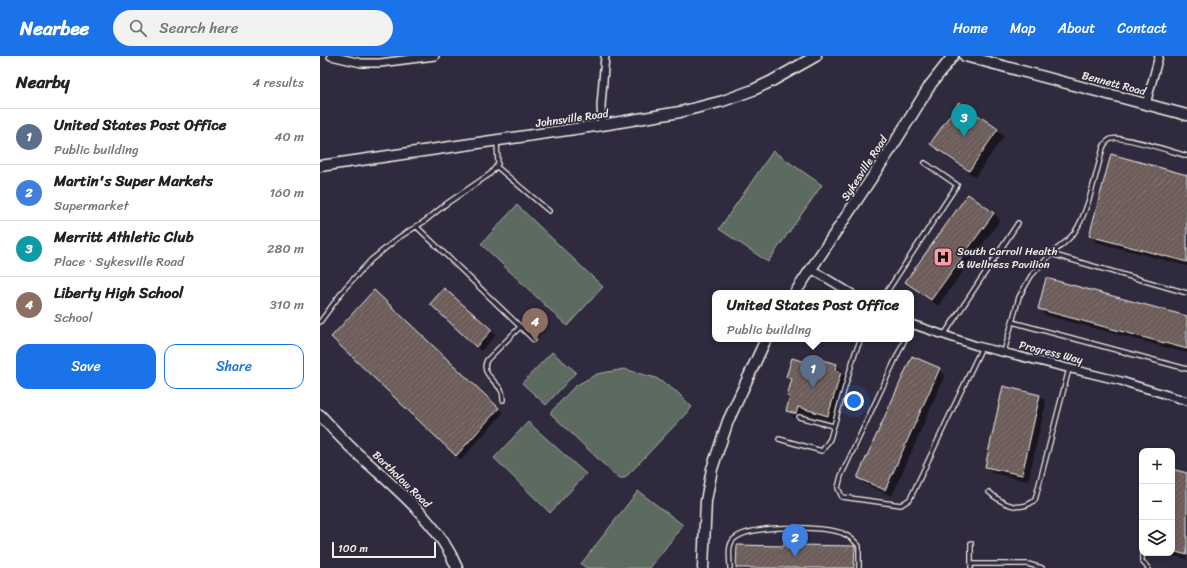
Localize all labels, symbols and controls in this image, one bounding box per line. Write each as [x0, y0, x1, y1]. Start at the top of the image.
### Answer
search box [113, 10, 393, 46]
text: Nearbee [20, 12, 89, 45]
text: Search here [159, 15, 238, 41]
text: Home [953, 16, 988, 41]
text: Map [1010, 16, 1036, 41]
text: About [1058, 16, 1095, 41]
text: Contact [1117, 16, 1167, 41]
icon: search [127, 17, 149, 39]
street label: Bennett Road [1080, 66, 1149, 101]
text: Nearby [16, 67, 70, 97]
text: 4 results [252, 71, 304, 94]
street label: Johnsville Road [534, 104, 611, 133]
pin: 3 [951, 104, 977, 137]
text: United States Post Office [54, 112, 226, 138]
text: 1 [26, 125, 32, 148]
text: 40 m [274, 125, 304, 148]
street label: Sykesville Road [836, 131, 893, 205]
text: Public building [54, 138, 139, 161]
text: Martin's Super Markets [54, 168, 213, 194]
text: 2 [25, 181, 33, 204]
text: 160 m [269, 181, 304, 204]
text: Supermarket [54, 194, 129, 217]
text: Merritt Athletic Club [54, 224, 194, 250]
text: 3 [25, 237, 33, 260]
text: 280 m [267, 237, 304, 260]
place label: South Carroll Health & Wellness Pavilion [957, 242, 1058, 274]
hospital icon: South Carroll Health & Wellness Pavilion [932, 246, 954, 268]
text: Place · Sykesville Road [54, 250, 184, 273]
text: Liberty High School [54, 280, 183, 306]
popup [712, 290, 914, 342]
text: United States Post Office [727, 292, 899, 318]
text: 4 [25, 293, 33, 316]
text: 310 m [270, 293, 304, 316]
text: School [54, 306, 92, 329]
pin: 4 [522, 308, 548, 341]
text: Public building [727, 318, 811, 341]
street label: Progress Way [1017, 335, 1085, 370]
button: Save [16, 344, 156, 389]
button: Share [164, 344, 304, 389]
pin: 1 [800, 355, 826, 388]
your location [844, 391, 864, 411]
street label: Bartholow Road [368, 446, 436, 513]
map controls [1139, 448, 1175, 556]
button: + [1139, 448, 1175, 484]
button: − [1139, 484, 1175, 520]
button: layers [1139, 520, 1175, 556]
pin: 2 [782, 524, 808, 557]
text: 100 m [338, 539, 368, 558]
scale bar [332, 540, 436, 559]

